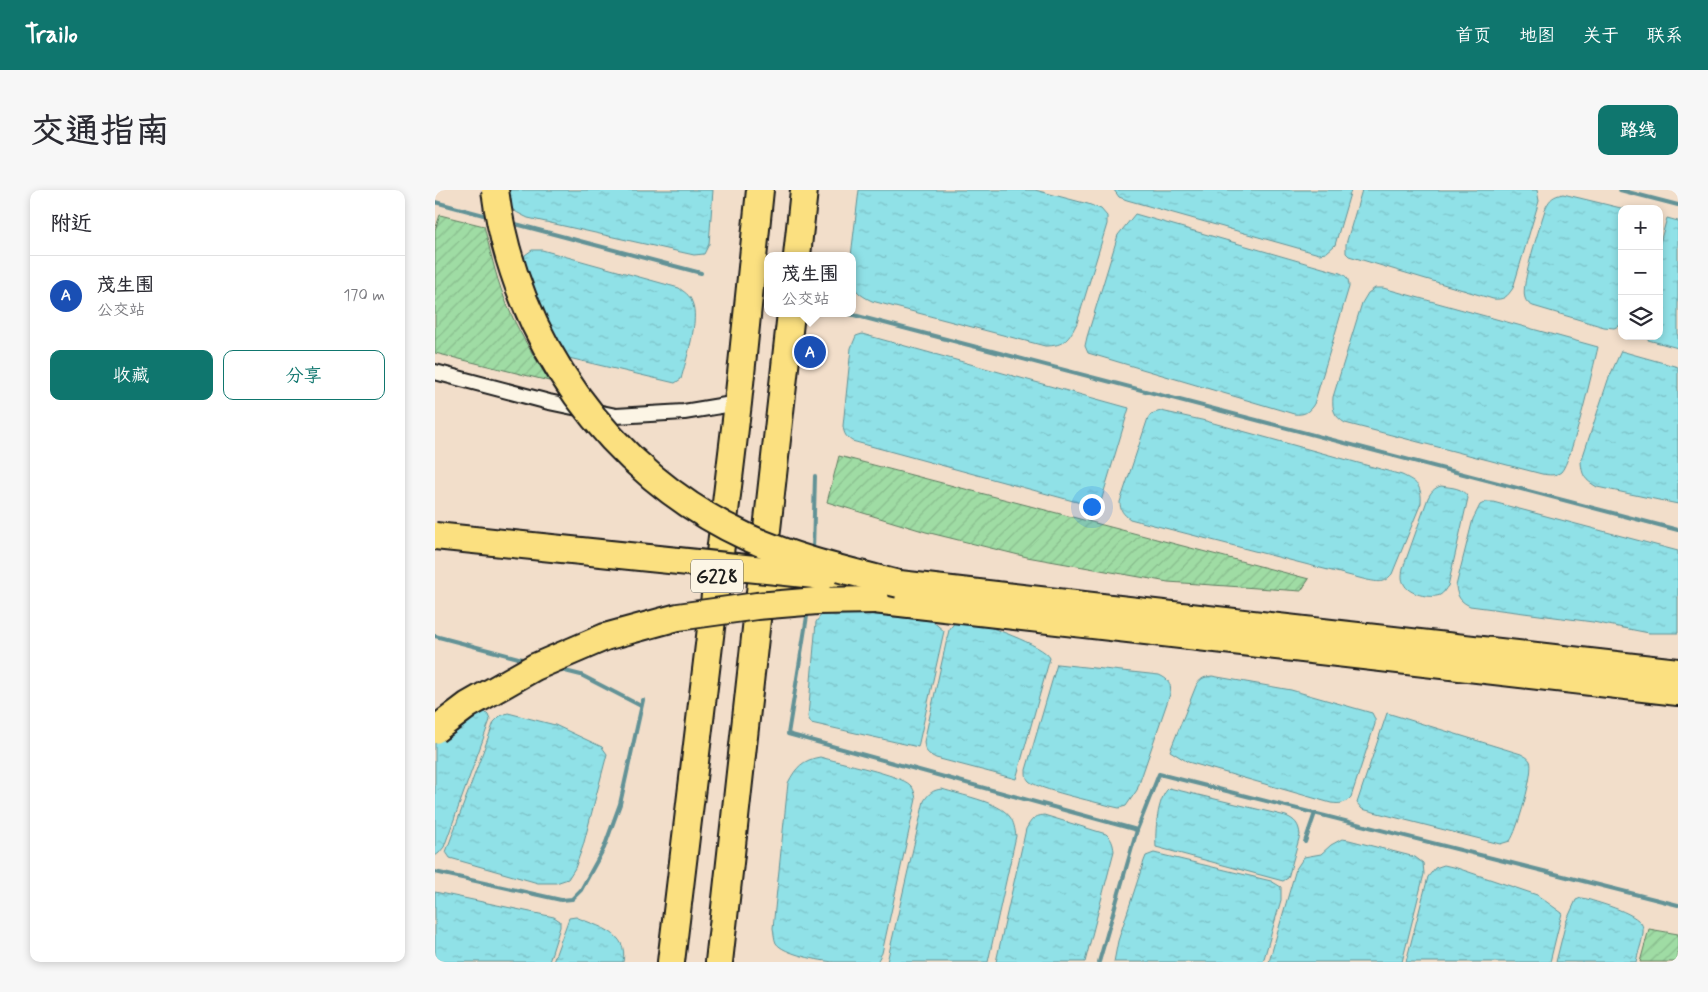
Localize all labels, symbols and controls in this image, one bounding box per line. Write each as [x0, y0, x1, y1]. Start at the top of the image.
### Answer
text: Trailo [25, 20, 78, 51]
text: 首页 [1455, 24, 1491, 48]
text: 地图 [1519, 24, 1555, 48]
text: 关于 [1583, 24, 1619, 48]
text: 联系 [1647, 24, 1683, 48]
button: 路线 [1598, 105, 1678, 155]
text: 交通指南 [30, 109, 170, 155]
map controls [1618, 205, 1663, 340]
button: + [1618, 205, 1663, 250]
text: 附近 [50, 210, 92, 238]
button: − [1618, 250, 1663, 295]
popup [764, 252, 856, 317]
text: 茂生围 [781, 262, 839, 287]
text: 茂生围 [97, 273, 154, 298]
text: A [61, 285, 71, 306]
text: 170 m [343, 285, 385, 306]
text: 公交站 [781, 289, 830, 310]
button: layers [1618, 295, 1663, 340]
text: 公交站 [97, 300, 145, 321]
pin: A [794, 333, 826, 371]
button: 收藏 [50, 350, 213, 400]
button: 分享 [223, 350, 385, 400]
your location [1079, 494, 1105, 520]
road number: G228 [691, 560, 743, 592]

